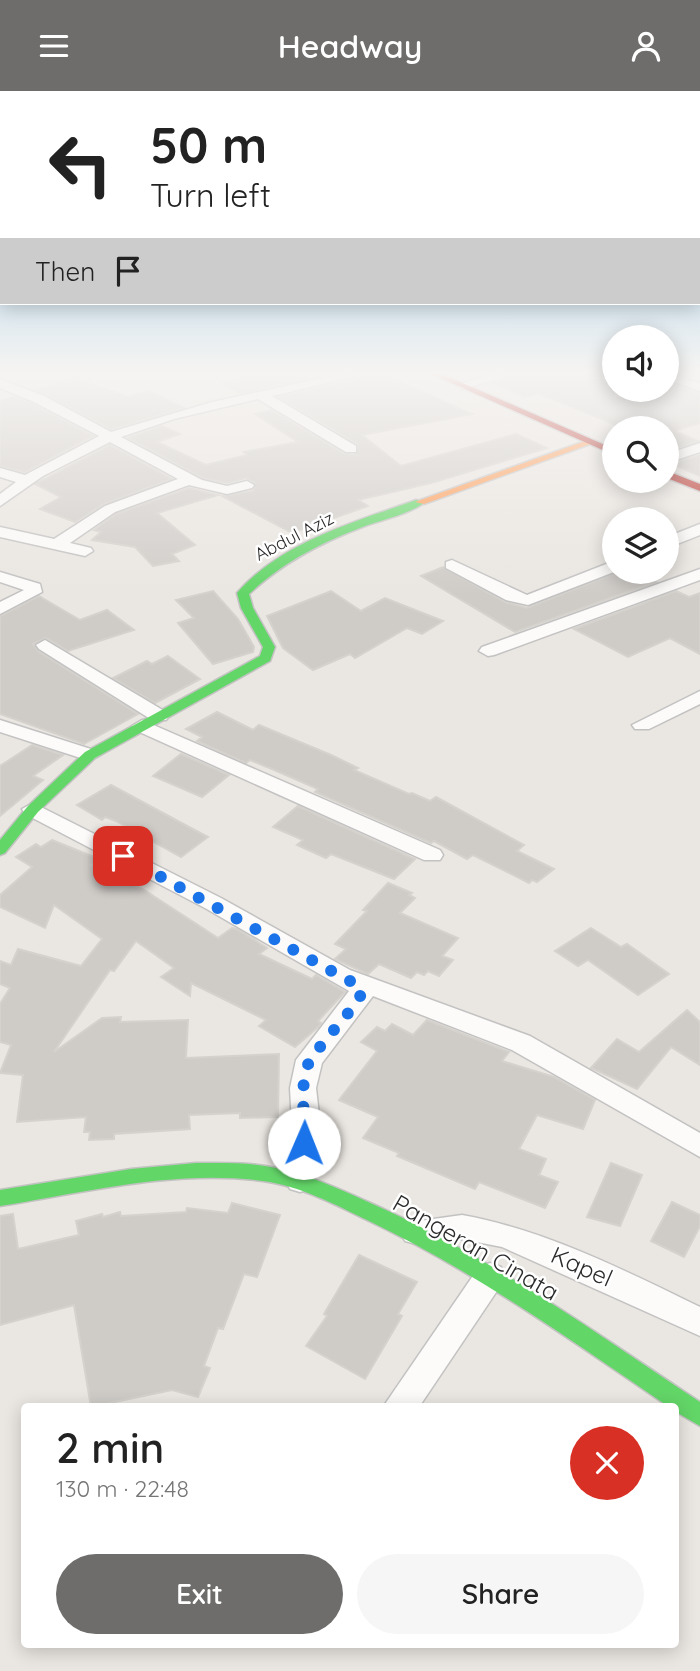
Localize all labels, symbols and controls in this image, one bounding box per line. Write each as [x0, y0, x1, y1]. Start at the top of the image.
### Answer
text: Headway [278, 26, 422, 66]
icon: menu [35, 27, 73, 65]
icon: person [627, 27, 665, 65]
text: 50 m [150, 114, 267, 175]
icon: left [35, 119, 126, 210]
text: Turn left [150, 175, 271, 215]
icon: arrive [109, 252, 147, 290]
text: Then [35, 255, 95, 288]
map controls [602, 325, 679, 584]
button: sound [602, 325, 679, 402]
button: search [602, 416, 679, 493]
street label: Abdul Aziz [251, 506, 337, 566]
button: layers [602, 507, 679, 584]
pin [93, 826, 153, 886]
icon: arrive [104, 837, 142, 875]
position arrow [267, 1106, 341, 1180]
street label: Pangeran Cinata [388, 1187, 564, 1307]
street label: Kapel [546, 1239, 618, 1293]
text: 2 min [56, 1421, 164, 1474]
button: close [570, 1426, 644, 1500]
text: 130 m · 22:48 [56, 1474, 189, 1503]
button: Exit [56, 1554, 343, 1634]
button: Share [357, 1554, 644, 1634]

